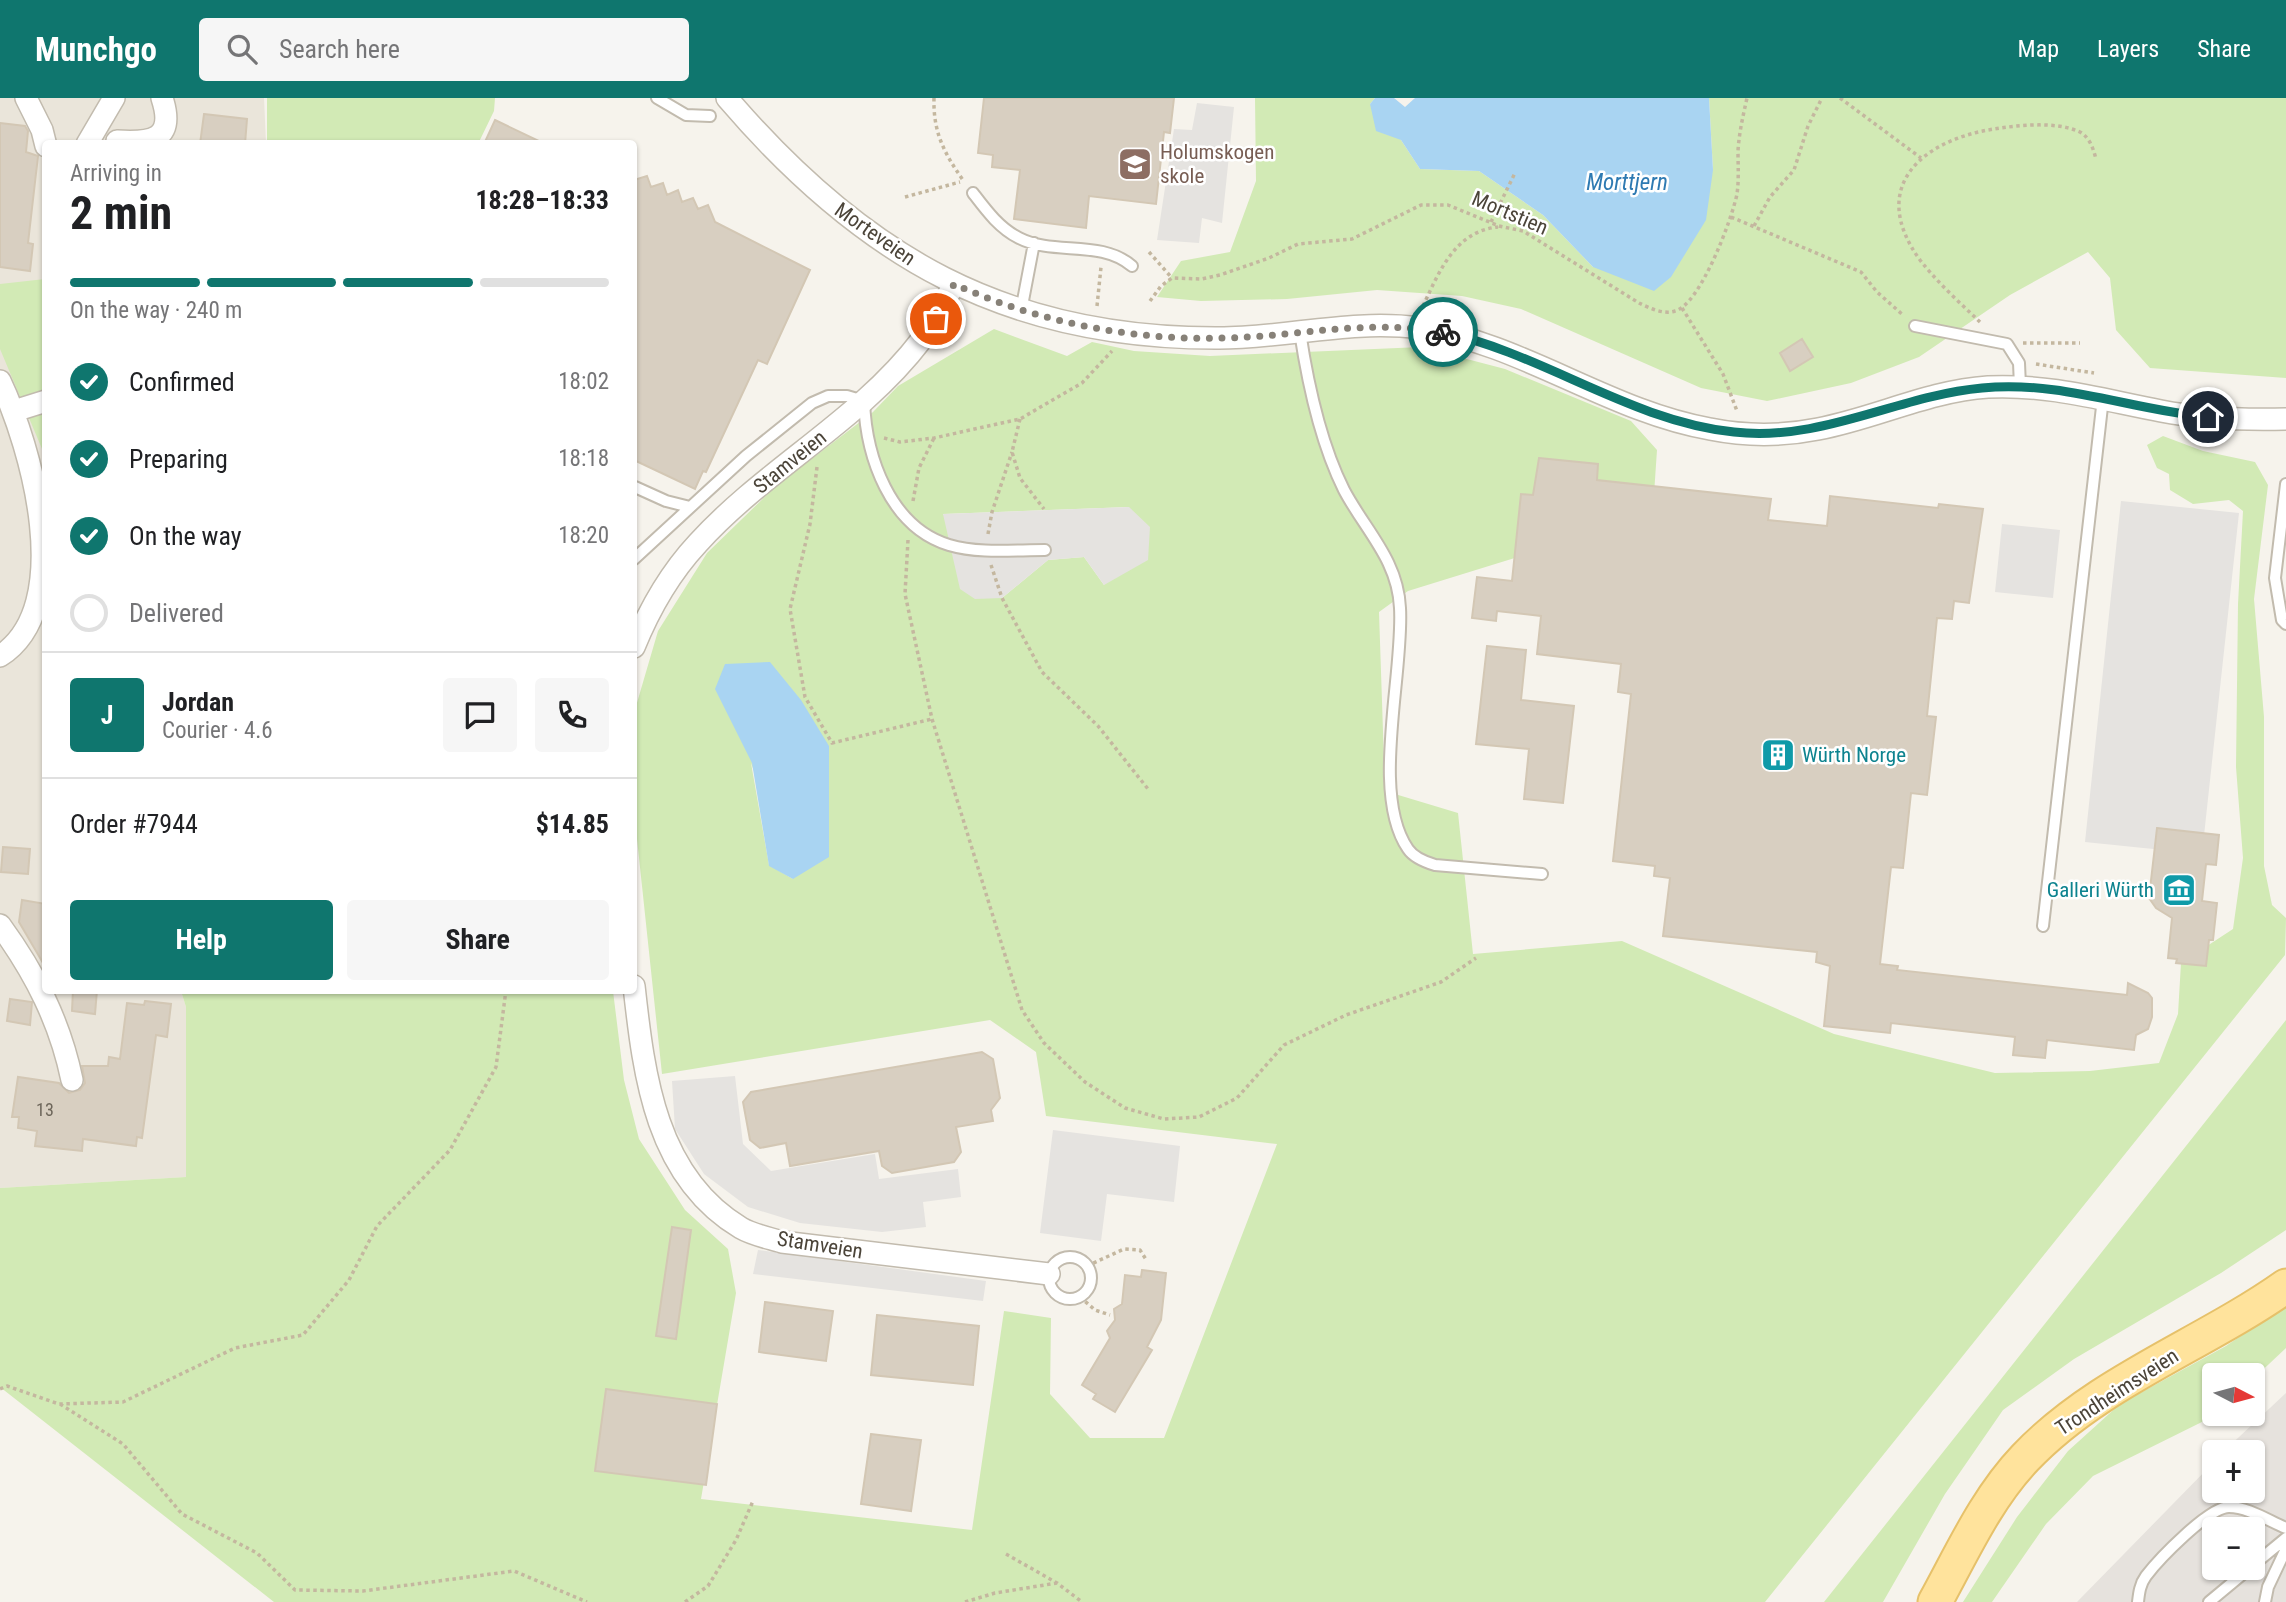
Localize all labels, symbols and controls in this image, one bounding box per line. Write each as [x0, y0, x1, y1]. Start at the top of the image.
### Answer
search box [199, 18, 689, 81]
text: Munchgo [35, 30, 157, 69]
icon: search [223, 30, 261, 68]
text: Search here [279, 34, 400, 64]
text: Map [2018, 35, 2059, 63]
text: Layers [2097, 35, 2159, 63]
text: Share [2197, 35, 2251, 63]
place label: Holumskogen skole [1160, 140, 1274, 188]
school or university icon: Holumskogen skole [1116, 145, 1154, 183]
text: Arriving in [70, 160, 162, 187]
water label: Morttjern [1586, 169, 1668, 196]
text: 18:28–18:33 [475, 185, 609, 215]
text: 2 min [70, 186, 172, 240]
street label: Mortstien [1468, 186, 1552, 240]
street label: Morteveien [830, 198, 920, 270]
pin [906, 289, 966, 349]
text: On the way · 240 m [70, 297, 242, 324]
courier [1408, 297, 1478, 367]
icon: bag [917, 300, 955, 338]
icon: bike [1424, 313, 1462, 351]
icon: check [70, 363, 108, 401]
text: Confirmed [129, 367, 235, 397]
text: 18:02 [558, 368, 609, 395]
pin [2178, 387, 2238, 447]
icon: home [2189, 398, 2227, 436]
street label: Stamveien [749, 425, 831, 499]
icon: check [70, 440, 108, 478]
text: Preparing [129, 444, 228, 474]
text: 18:18 [558, 445, 609, 472]
icon: check [70, 517, 108, 555]
text: On the way [129, 521, 242, 551]
text: 18:20 [558, 522, 609, 549]
text: Delivered [129, 598, 224, 628]
button: chat [443, 678, 517, 752]
button: phone [535, 678, 609, 752]
text: Jordan [162, 687, 234, 717]
text: J [101, 700, 113, 730]
text: Courier · 4.6 [162, 717, 273, 744]
building icon: Würth Norge [1759, 736, 1797, 774]
place label: Würth Norge [1802, 743, 1906, 767]
text: Order #7944 [70, 809, 198, 839]
text: $14.85 [536, 809, 609, 839]
museum icon: Galleri Würth [2160, 871, 2198, 909]
place label: Galleri Würth [2047, 878, 2154, 902]
button: Help [70, 900, 333, 980]
button: Share [347, 900, 609, 980]
house number: 13 [36, 1099, 54, 1120]
street label: Stamveien [775, 1226, 865, 1264]
street label: Trondheimsveien [2051, 1343, 2183, 1441]
north arrow [2202, 1363, 2264, 1426]
map controls [2202, 1363, 2265, 1580]
button: + [2202, 1440, 2265, 1503]
button: − [2202, 1517, 2265, 1580]

